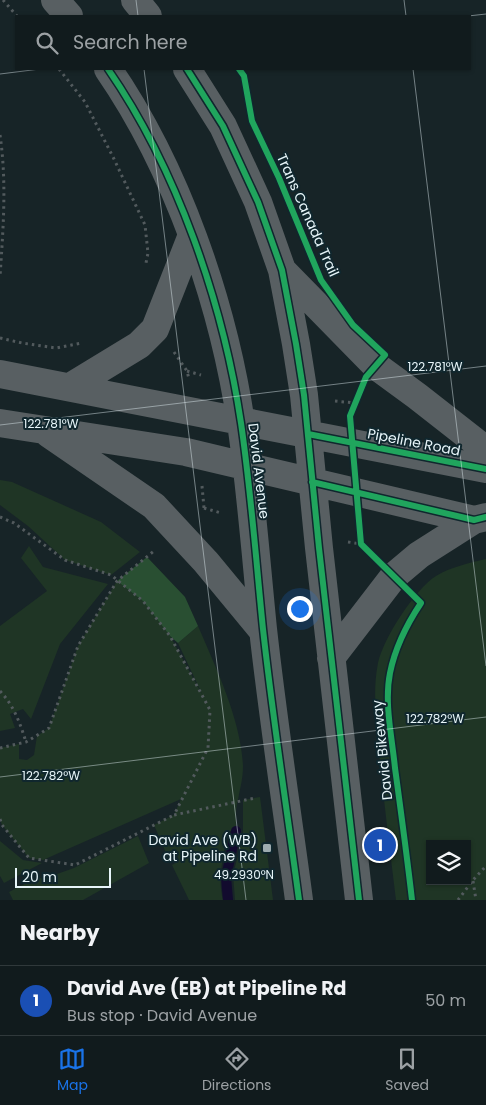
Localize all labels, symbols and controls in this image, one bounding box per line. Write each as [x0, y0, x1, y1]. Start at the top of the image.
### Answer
search box [15, 15, 471, 70]
icon: search [33, 29, 61, 57]
text: Search here [73, 29, 187, 56]
street label: Trans Canada Trail [272, 150, 344, 280]
text: 122.781°W [408, 358, 463, 375]
text: 122.781°W [24, 415, 79, 432]
street label: David Avenue [243, 422, 275, 520]
street label: Pipeline Road [366, 423, 462, 461]
your location [287, 596, 313, 622]
street label: David Bikeway [367, 699, 397, 801]
text: 122.782°W [406, 710, 464, 727]
text: 122.782°W [22, 767, 80, 784]
pin: 1 [364, 826, 396, 864]
place label: David Ave (WB) at Pipeline Rd [148, 830, 257, 866]
map controls [426, 840, 471, 885]
button: layers [426, 840, 471, 885]
marker: David Ave (WB) at Pipeline Rd [261, 842, 273, 854]
scale bar [15, 865, 111, 888]
text: 49.2930°N [214, 866, 274, 883]
text: 20 m [22, 867, 57, 887]
text: Nearby [20, 918, 100, 947]
text: David Ave (EB) at Pipeline Rd [67, 975, 346, 1002]
text: 1 [33, 989, 39, 1012]
text: 50 m [425, 989, 466, 1012]
text: Bus stop · David Avenue [67, 1004, 257, 1027]
tab: Map [57, 1045, 88, 1096]
tab: Directions [202, 1045, 271, 1096]
tab: Saved [385, 1045, 429, 1096]

